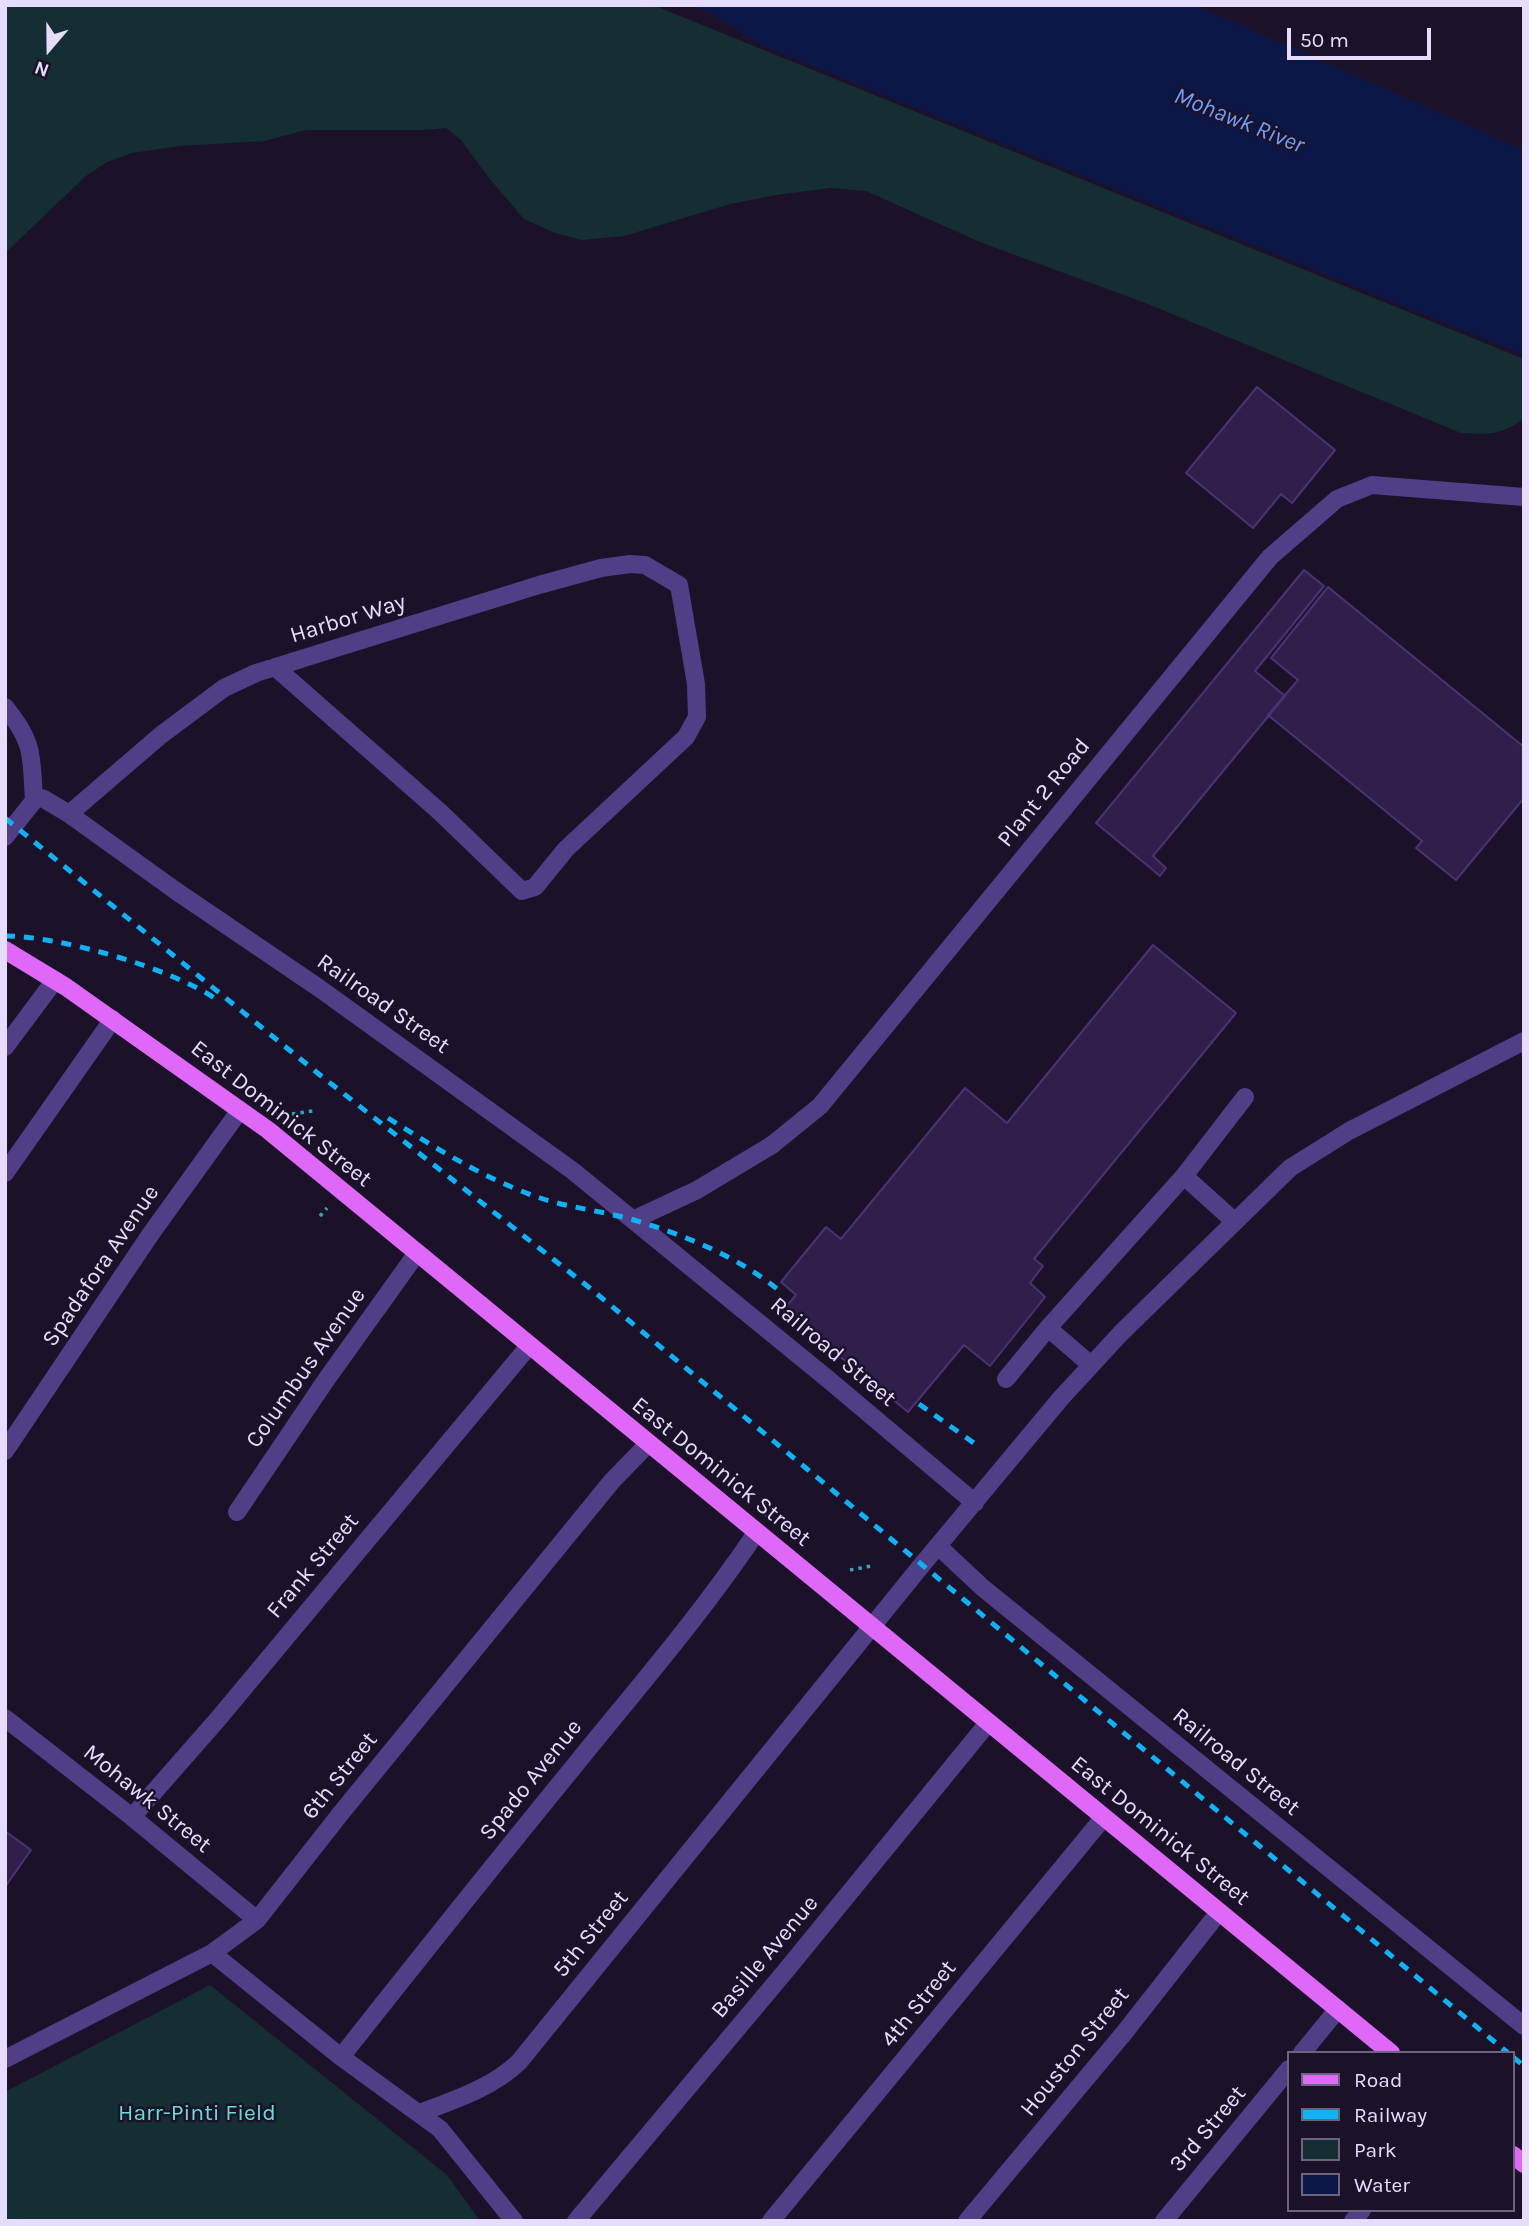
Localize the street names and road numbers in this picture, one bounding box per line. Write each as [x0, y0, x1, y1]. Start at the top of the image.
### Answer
street label: Harbor Way [287, 588, 409, 650]
street label: Plant 2 Road [992, 733, 1096, 853]
street label: Railroad Street [311, 948, 455, 1060]
street label: East Dominick Street [185, 1035, 377, 1193]
street label: Spadafora Avenue [37, 1180, 165, 1352]
street label: Columbus Avenue [240, 1283, 372, 1453]
street label: Railroad Street [764, 1291, 902, 1413]
street label: East Dominick Street [626, 1391, 816, 1553]
street label: Frank Street [261, 1508, 365, 1624]
street label: Railroad Street [1167, 1702, 1305, 1822]
street label: Spado Avenue [474, 1714, 588, 1846]
street label: 6th Street [296, 1727, 384, 1825]
street label: Mohawk Street [77, 1739, 217, 1859]
street label: East Dominick Street [1065, 1750, 1255, 1912]
street label: 5th Street [548, 1885, 634, 1983]
street label: Basille Avenue [706, 1890, 824, 2024]
street label: 4th Street [876, 1955, 962, 2053]
street label: Houston Street [1015, 1982, 1135, 2122]
street label: 3rd Street [1164, 2080, 1252, 2178]

